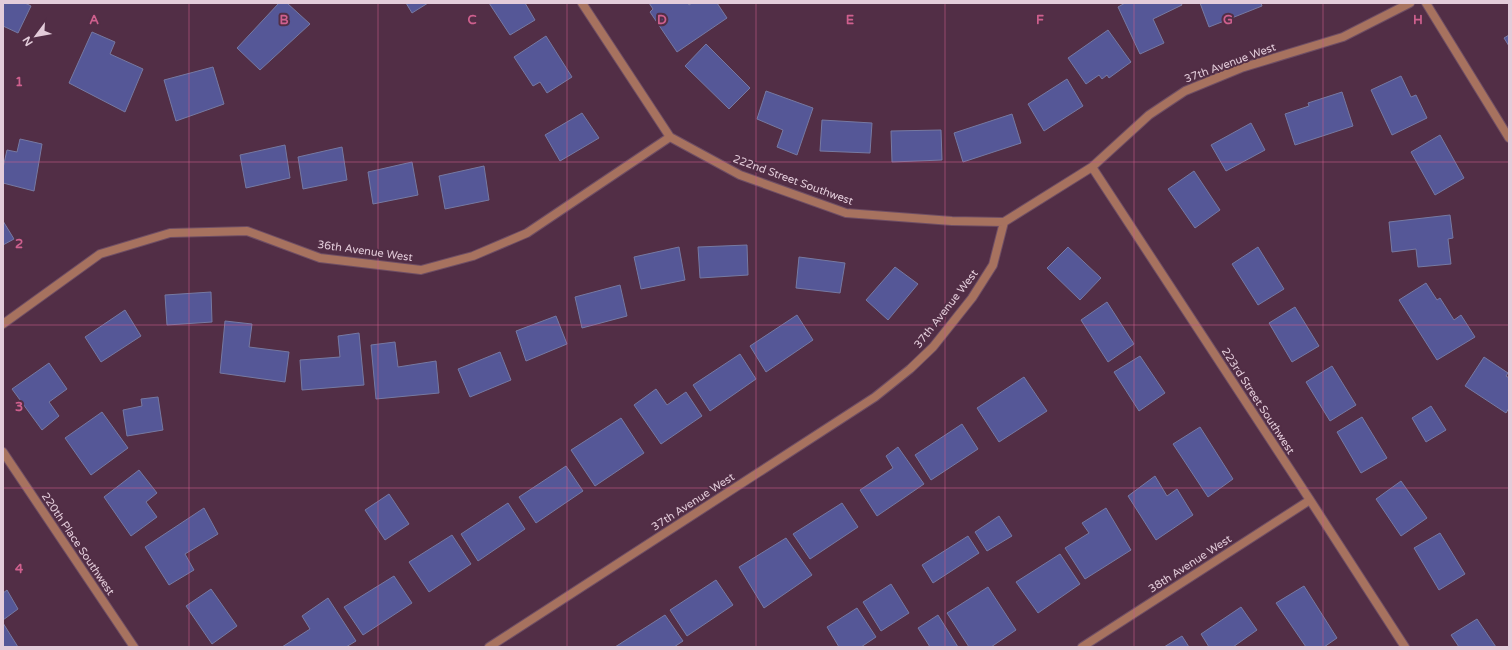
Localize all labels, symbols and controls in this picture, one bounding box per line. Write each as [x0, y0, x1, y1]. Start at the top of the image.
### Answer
text: A [89, 12, 99, 28]
text: B [279, 12, 289, 28]
text: C [467, 12, 477, 28]
text: D [657, 12, 667, 28]
text: E [846, 12, 854, 28]
text: F [1036, 12, 1044, 28]
text: G [1223, 12, 1233, 28]
text: H [1413, 12, 1423, 28]
north arrow [16, 16, 56, 56]
text: N [20, 34, 36, 48]
street label: 37th Avenue West [1183, 40, 1277, 86]
text: 1 [15, 74, 23, 90]
street label: 222nd Street Southwest [731, 152, 855, 208]
text: 2 [15, 236, 23, 252]
street label: 36th Avenue West [317, 238, 413, 264]
street label: 37th Avenue West [911, 267, 981, 351]
street label: 223rd Street Southwest [1219, 345, 1297, 457]
text: 3 [15, 399, 23, 415]
street label: 37th Avenue West [649, 470, 737, 534]
street label: 220th Place Southwest [39, 490, 117, 598]
street label: 38th Avenue West [1146, 532, 1234, 596]
text: 4 [15, 561, 24, 577]

